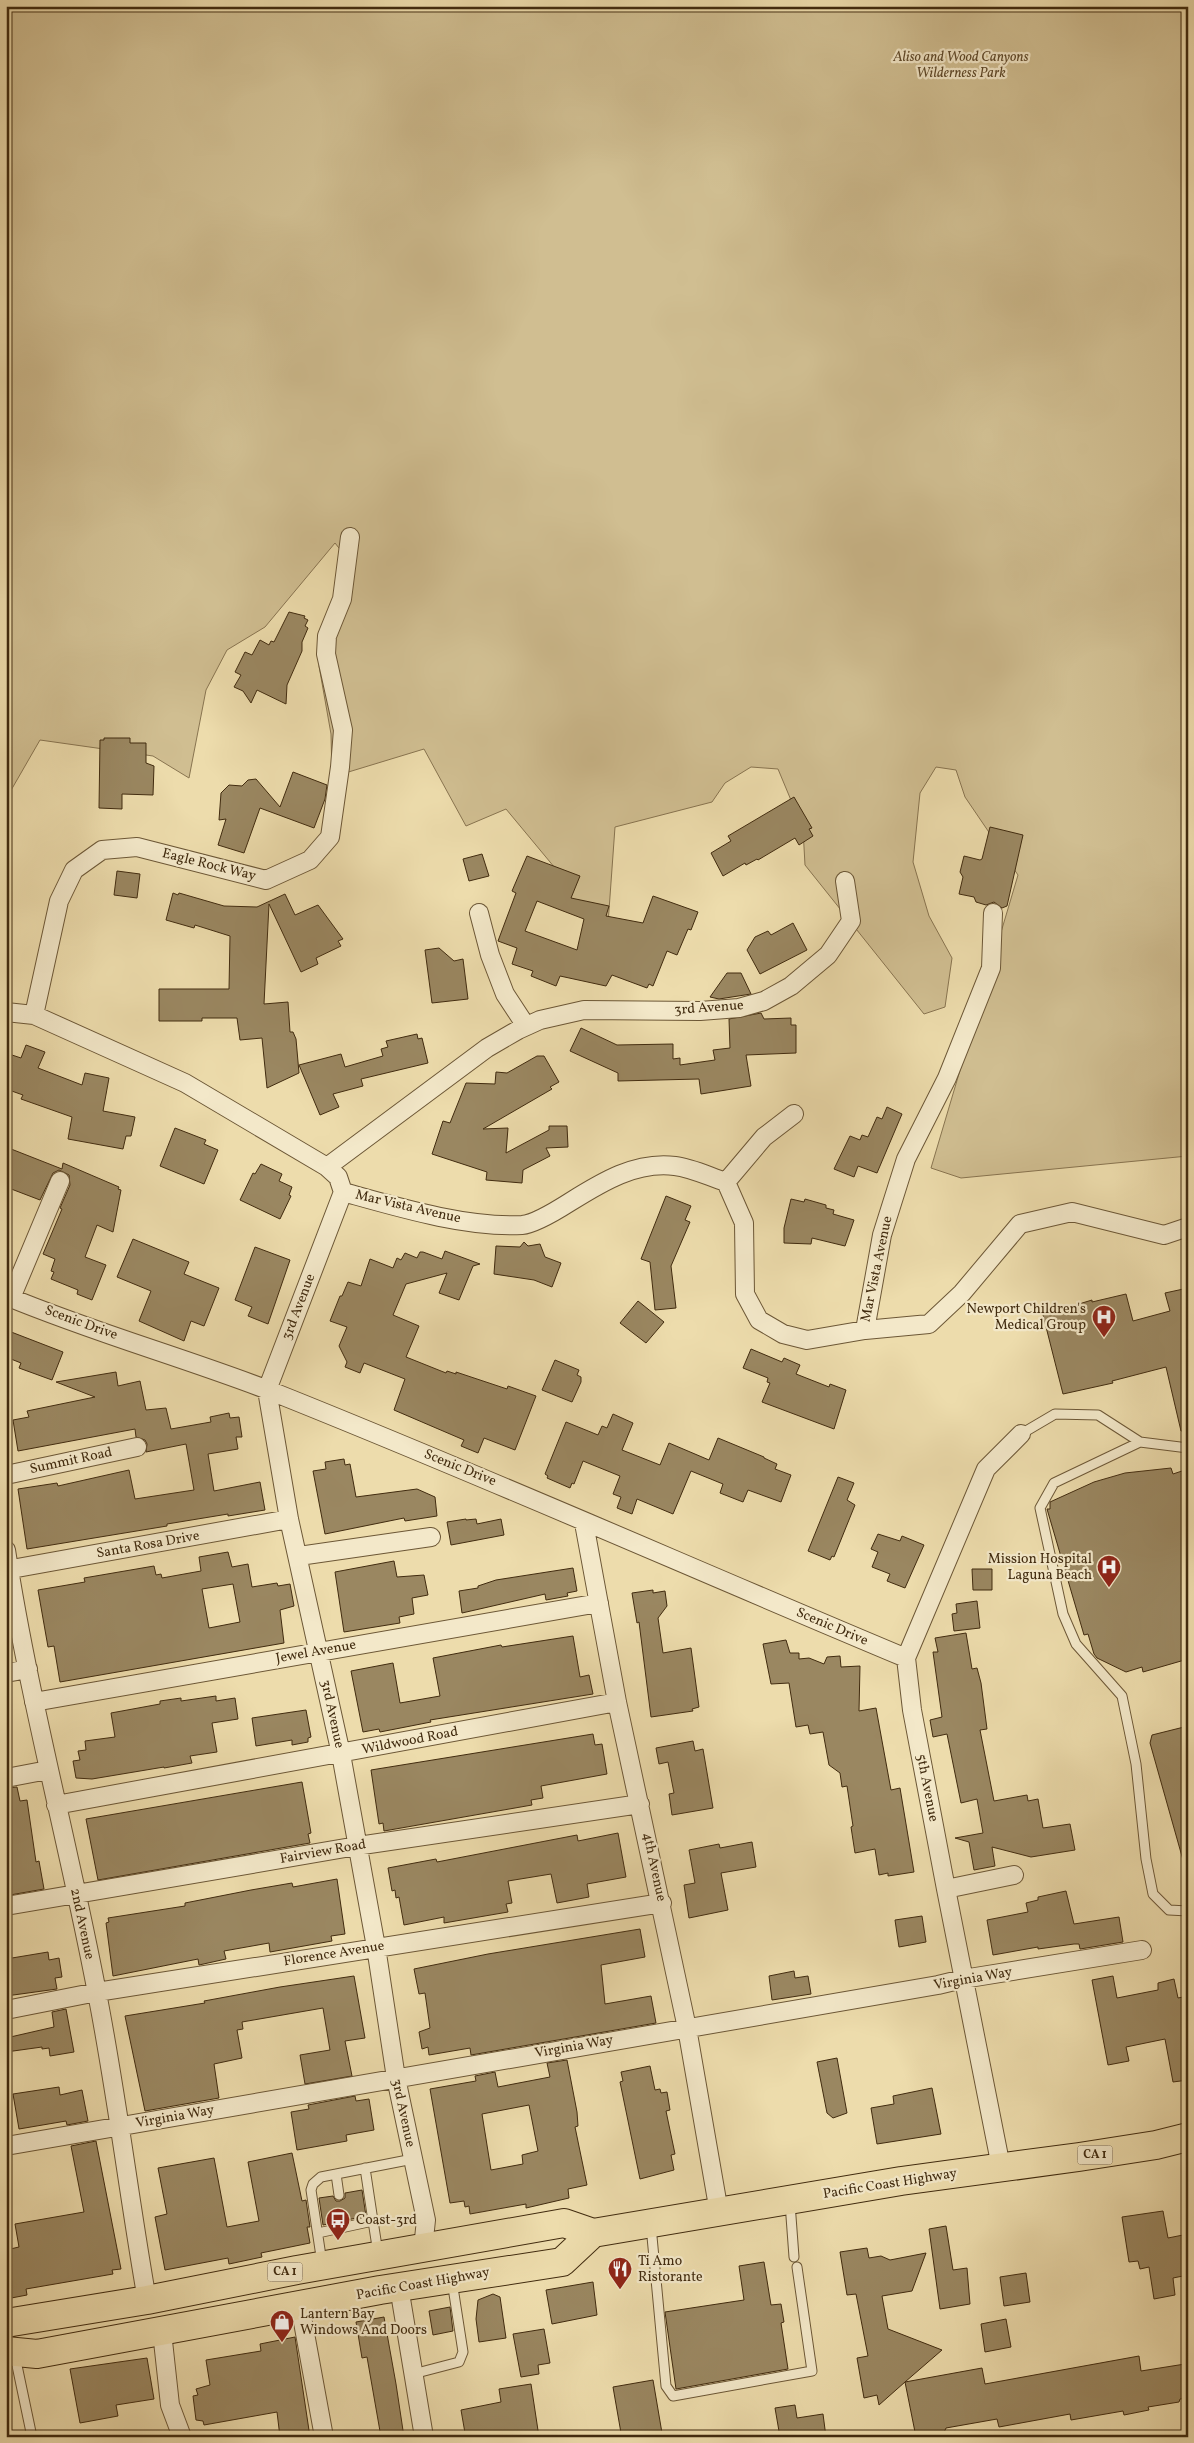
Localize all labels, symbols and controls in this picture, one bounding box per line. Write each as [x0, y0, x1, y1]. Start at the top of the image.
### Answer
park label: Aliso and Wood Canyons Wilderness Park [892, 48, 1029, 83]
street label: Eagle Rock Way [160, 844, 258, 886]
street label: 3rd Avenue [674, 996, 745, 1020]
street label: Mar Vista Avenue [353, 1186, 463, 1228]
street label: Mar Vista Avenue [856, 1214, 898, 1324]
street label: 3rd Avenue [278, 1271, 320, 1343]
place label: Newport Children's Medical Group [967, 1300, 1086, 1335]
street label: Scenic Drive [42, 1301, 120, 1345]
hospital icon: Newport Children's Medical Group [1091, 1304, 1117, 1338]
street label: Summit Road [28, 1443, 114, 1479]
street label: Scenic Drive [421, 1445, 499, 1491]
street label: Santa Rosa Drive [95, 1527, 201, 1563]
place label: Mission Hospital Laguna Beach [988, 1550, 1092, 1585]
hospital icon: Mission Hospital Laguna Beach [1096, 1554, 1122, 1588]
street label: Scenic Drive [793, 1603, 871, 1651]
street label: Jewel Avenue [274, 1636, 358, 1668]
street label: 3rd Avenue [315, 1678, 349, 1750]
street label: Wildwood Road [360, 1722, 460, 1760]
street label: 5th Avenue [911, 1753, 943, 1824]
street label: 4th Avenue [637, 1831, 671, 1904]
street label: Fairview Road [278, 1835, 368, 1869]
street label: 2nd Avenue [65, 1887, 99, 1962]
street label: Florence Avenue [282, 1937, 386, 1971]
street label: Virginia Way [932, 1963, 1014, 1995]
street label: Virginia Way [533, 2031, 615, 2063]
street label: 3rd Avenue [386, 2077, 420, 2149]
street label: Virginia Way [134, 2101, 216, 2133]
road number: CA 1 [1078, 2146, 1112, 2164]
street label: Pacific Coast Highway [822, 2164, 959, 2204]
bus stop icon: Coast-3rd [325, 2207, 351, 2241]
place label: Coast-3rd [356, 2211, 417, 2230]
place label: Ti Amo Ristorante [638, 2252, 703, 2287]
restaurant icon: Ti Amo Ristorante [607, 2256, 633, 2290]
road number: CA 1 [268, 2262, 302, 2282]
street label: Pacific Coast Highway [355, 2263, 492, 2305]
place label: Lantern Bay Windows And Doors [300, 2305, 427, 2340]
shop icon: Lantern Bay Windows And Doors [269, 2309, 295, 2343]

